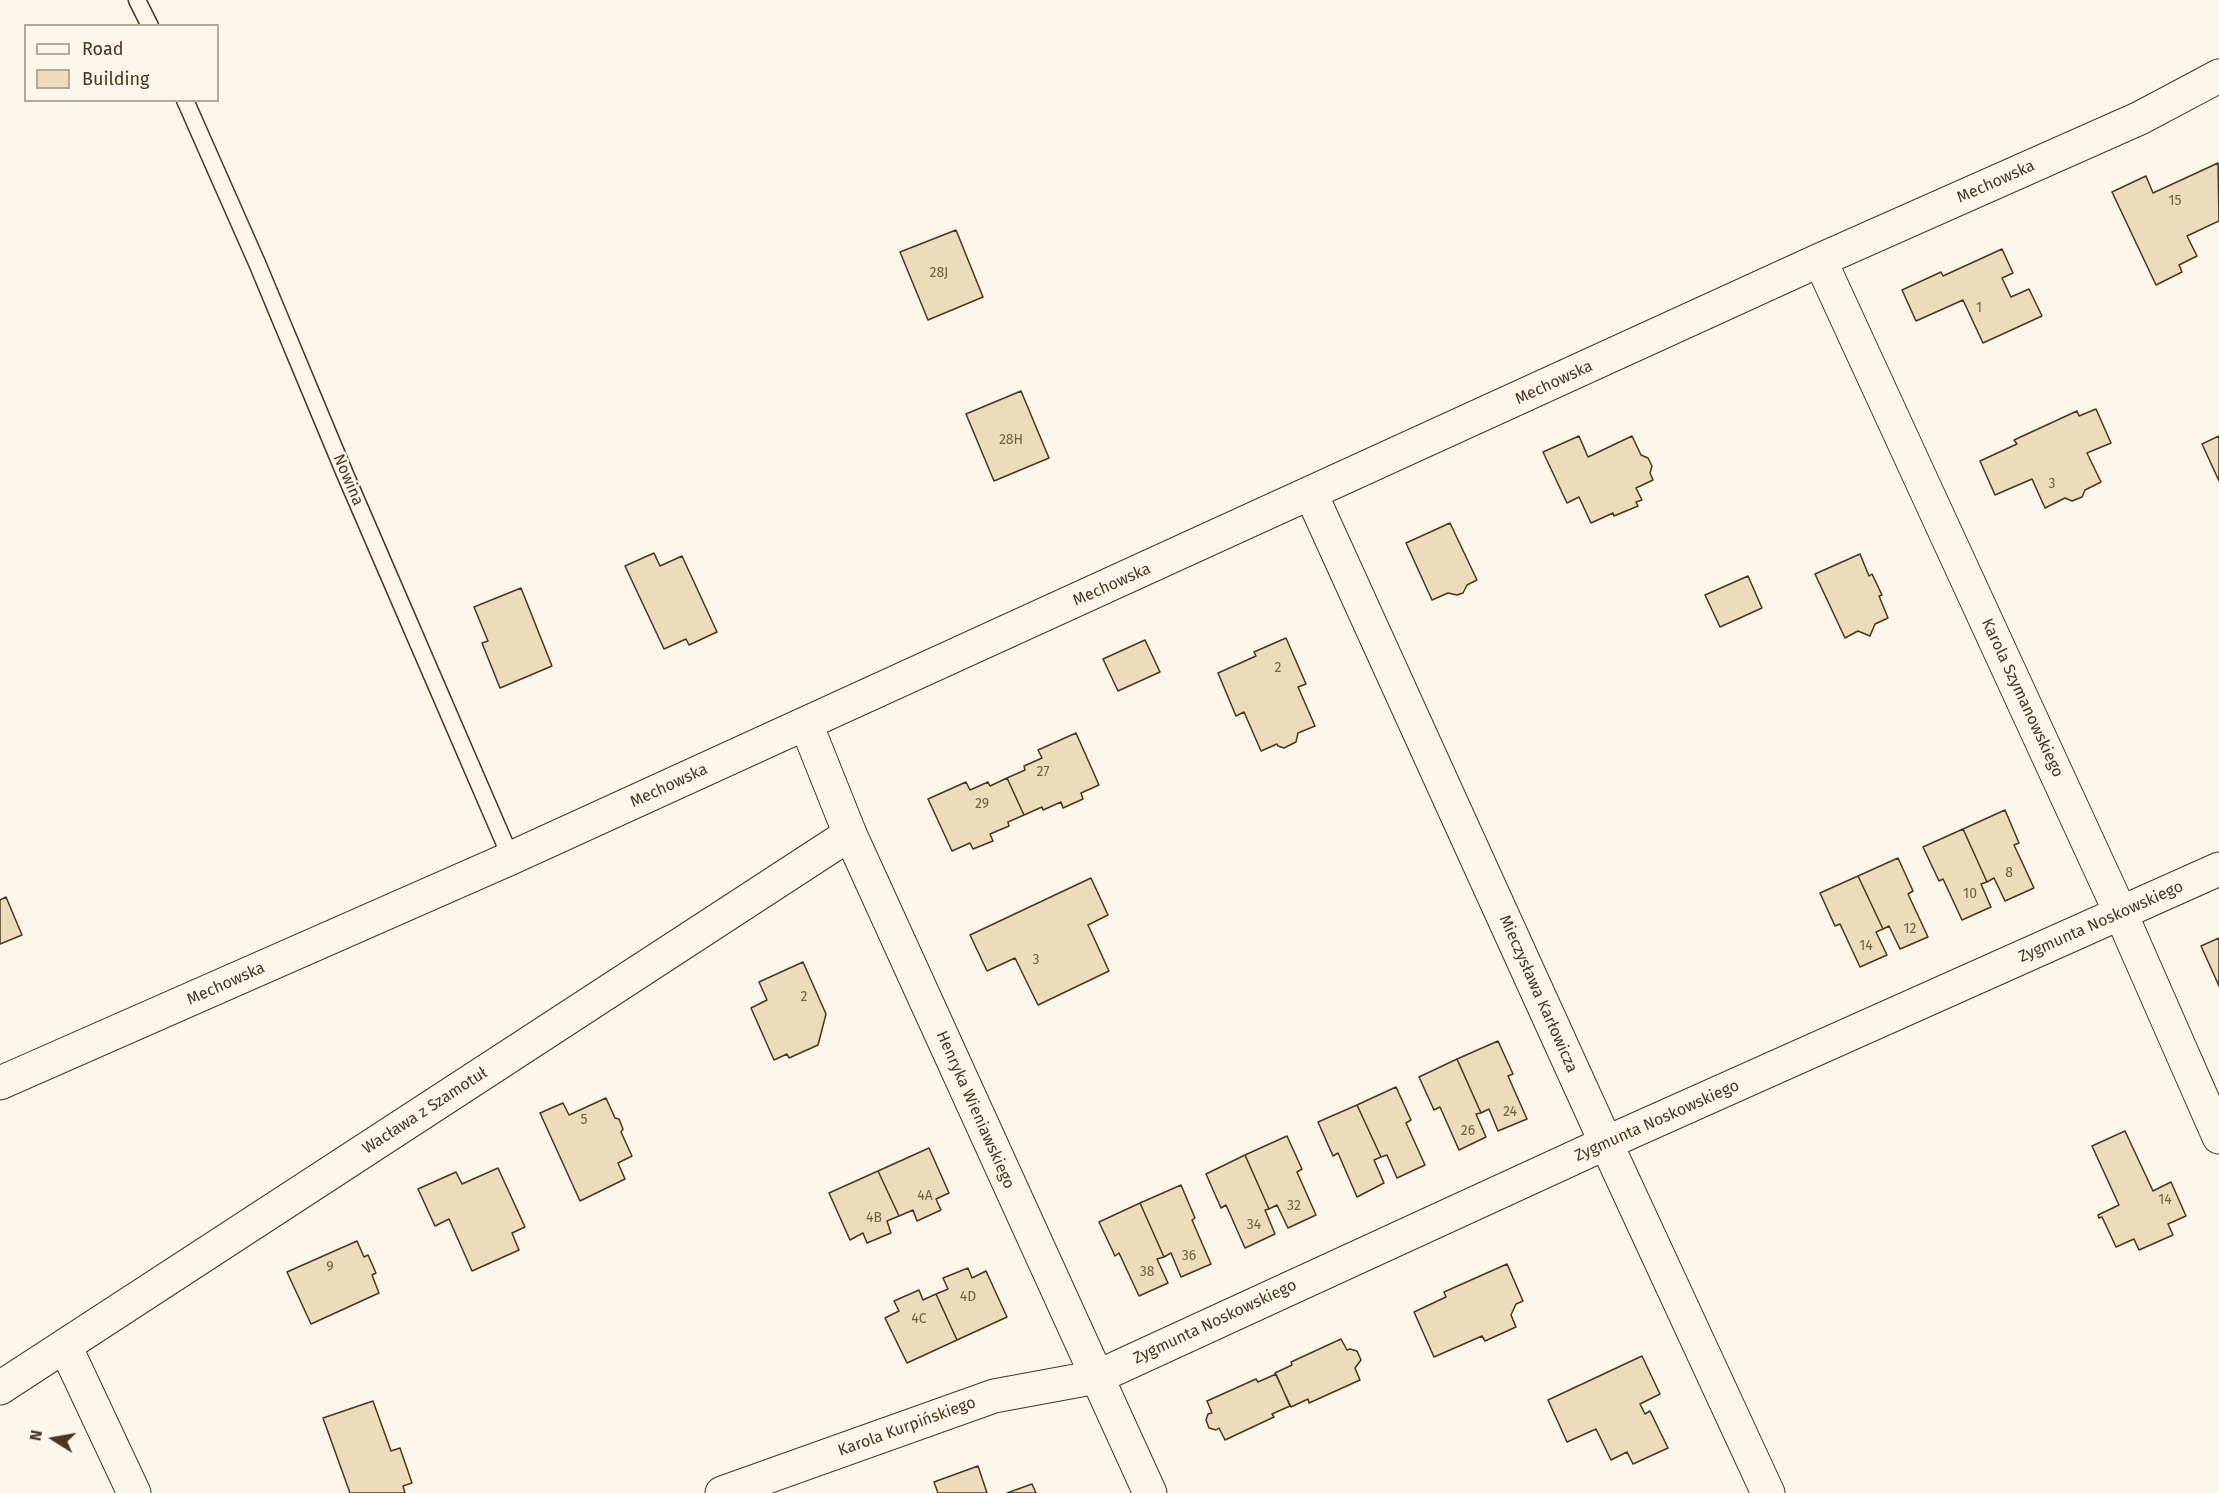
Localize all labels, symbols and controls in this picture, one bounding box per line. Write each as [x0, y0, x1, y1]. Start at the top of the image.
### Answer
legend [24, 24, 219, 102]
text: Road [82, 38, 124, 60]
text: Building [82, 68, 149, 90]
street label: Mechowska [1954, 156, 2038, 208]
house number: 15 [2168, 193, 2182, 209]
house number: 28J [930, 265, 948, 281]
house number: 1 [1976, 300, 1982, 316]
street label: Mechowska [1512, 357, 1596, 409]
house number: 28H [999, 432, 1023, 448]
street label: Nowina [329, 451, 367, 509]
house number: 3 [2049, 476, 2055, 492]
street label: Mechowska [1070, 559, 1154, 611]
street label: Karola Szymanowskiego [1977, 616, 2067, 780]
house number: 2 [1275, 660, 1281, 676]
street label: Mechowska [627, 760, 711, 812]
house number: 27 [1036, 764, 1050, 780]
house number: 29 [975, 796, 989, 812]
house number: 8 [2005, 865, 2013, 881]
street label: Zygmunta Noskowskiego [2016, 877, 2186, 967]
house number: 10 [1963, 886, 1977, 902]
street label: Mieczysława Karłowicza [1495, 912, 1581, 1076]
house number: 12 [1904, 921, 1916, 937]
house number: 14 [1859, 938, 1873, 954]
house number: 3 [1033, 952, 1039, 968]
street label: Mechowska [184, 958, 268, 1010]
house number: 2 [801, 989, 807, 1005]
street label: Henryka Wieniawskiego [932, 1028, 1018, 1192]
street label: Wacława z Szamotuł [359, 1063, 491, 1159]
street label: Zygmunta Noskowskiego [1572, 1076, 1742, 1166]
house number: 24 [1503, 1104, 1517, 1120]
house number: 5 [580, 1112, 588, 1128]
house number: 26 [1461, 1123, 1475, 1139]
house number: 4A [917, 1188, 933, 1204]
house number: 14 [2158, 1192, 2172, 1208]
house number: 32 [1287, 1198, 1301, 1214]
house number: 4B [866, 1210, 882, 1226]
house number: 34 [1247, 1217, 1261, 1233]
house number: 36 [1182, 1248, 1196, 1264]
house number: 9 [326, 1259, 334, 1275]
house number: 38 [1140, 1264, 1154, 1280]
street label: Zygmunta Noskowskiego [1130, 1276, 1300, 1368]
house number: 4D [960, 1289, 976, 1305]
house number: 4C [911, 1311, 927, 1327]
street label: Karola Kurpińskiego [836, 1393, 978, 1461]
north arrow [24, 1409, 84, 1469]
text: N [26, 1428, 46, 1442]

